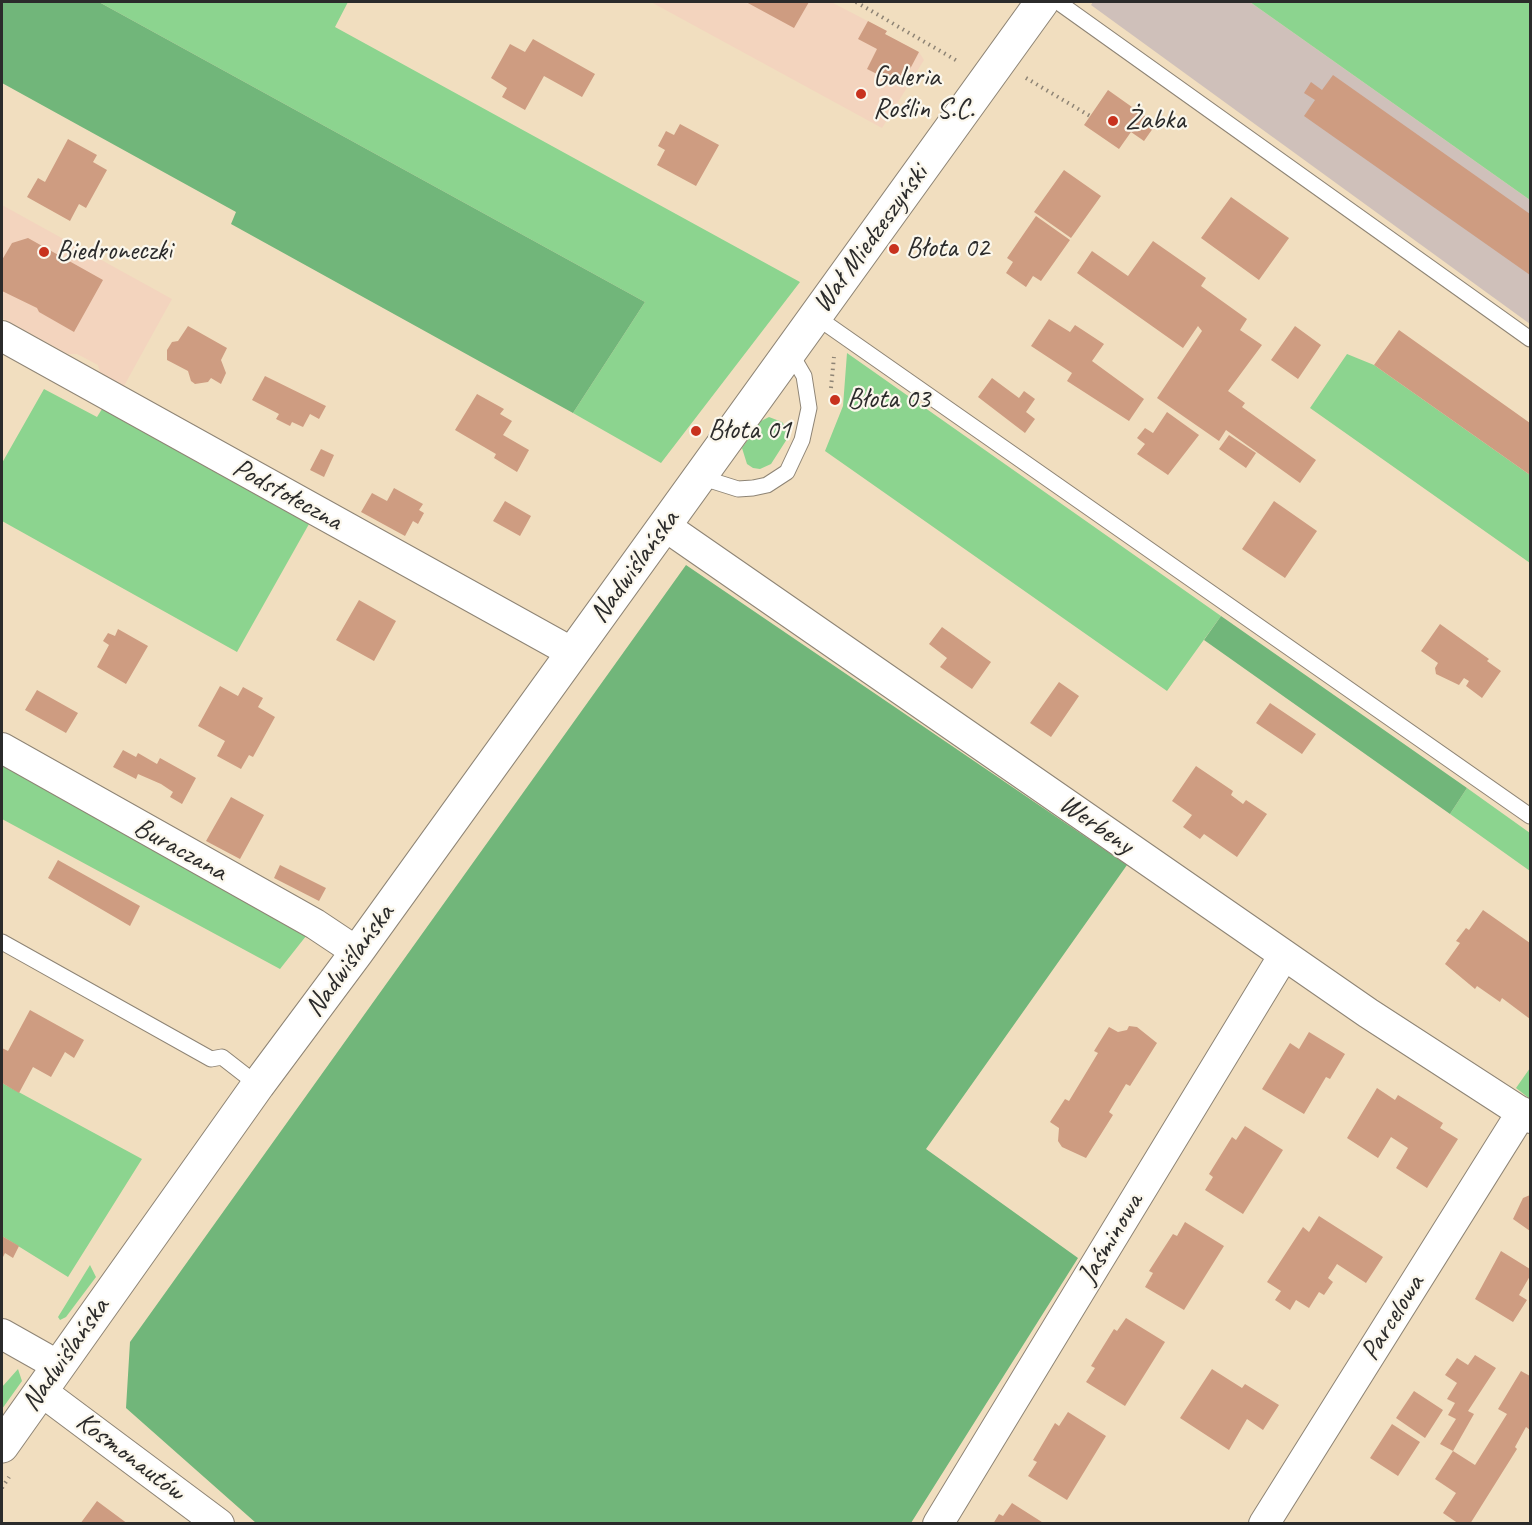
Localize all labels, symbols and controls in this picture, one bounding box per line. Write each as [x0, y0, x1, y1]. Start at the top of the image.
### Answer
place label: Galeria Roślin S.C. [873, 61, 974, 127]
marker: Galeria Roślin S.C. [854, 87, 868, 101]
place label: Żabka [1125, 104, 1185, 138]
marker: Żabka [1106, 114, 1120, 128]
street label: Wał Miedzeszyński [806, 158, 936, 320]
place label: Błota 02 [906, 232, 989, 266]
place label: Biedroneczki [56, 235, 172, 269]
marker: Błota 02 [887, 242, 901, 256]
marker: Biedroneczki [37, 245, 51, 259]
place label: Błota 03 [847, 383, 930, 417]
marker: Błota 03 [828, 393, 842, 407]
place label: Błota 01 [708, 414, 791, 448]
marker: Błota 01 [689, 424, 703, 438]
street label: Podstołeczna [226, 451, 348, 539]
street label: Nadwiślańska [583, 504, 687, 630]
street label: Werbeny [1052, 787, 1140, 863]
street label: Buraczana [128, 811, 232, 889]
street label: Nadwiślańska [298, 898, 402, 1024]
street label: Jaśminowa [1071, 1188, 1151, 1290]
street label: Parcelowa [1354, 1269, 1432, 1367]
street label: Nadwiślańska [15, 1292, 117, 1418]
street label: Kosmonautów [69, 1405, 191, 1509]

